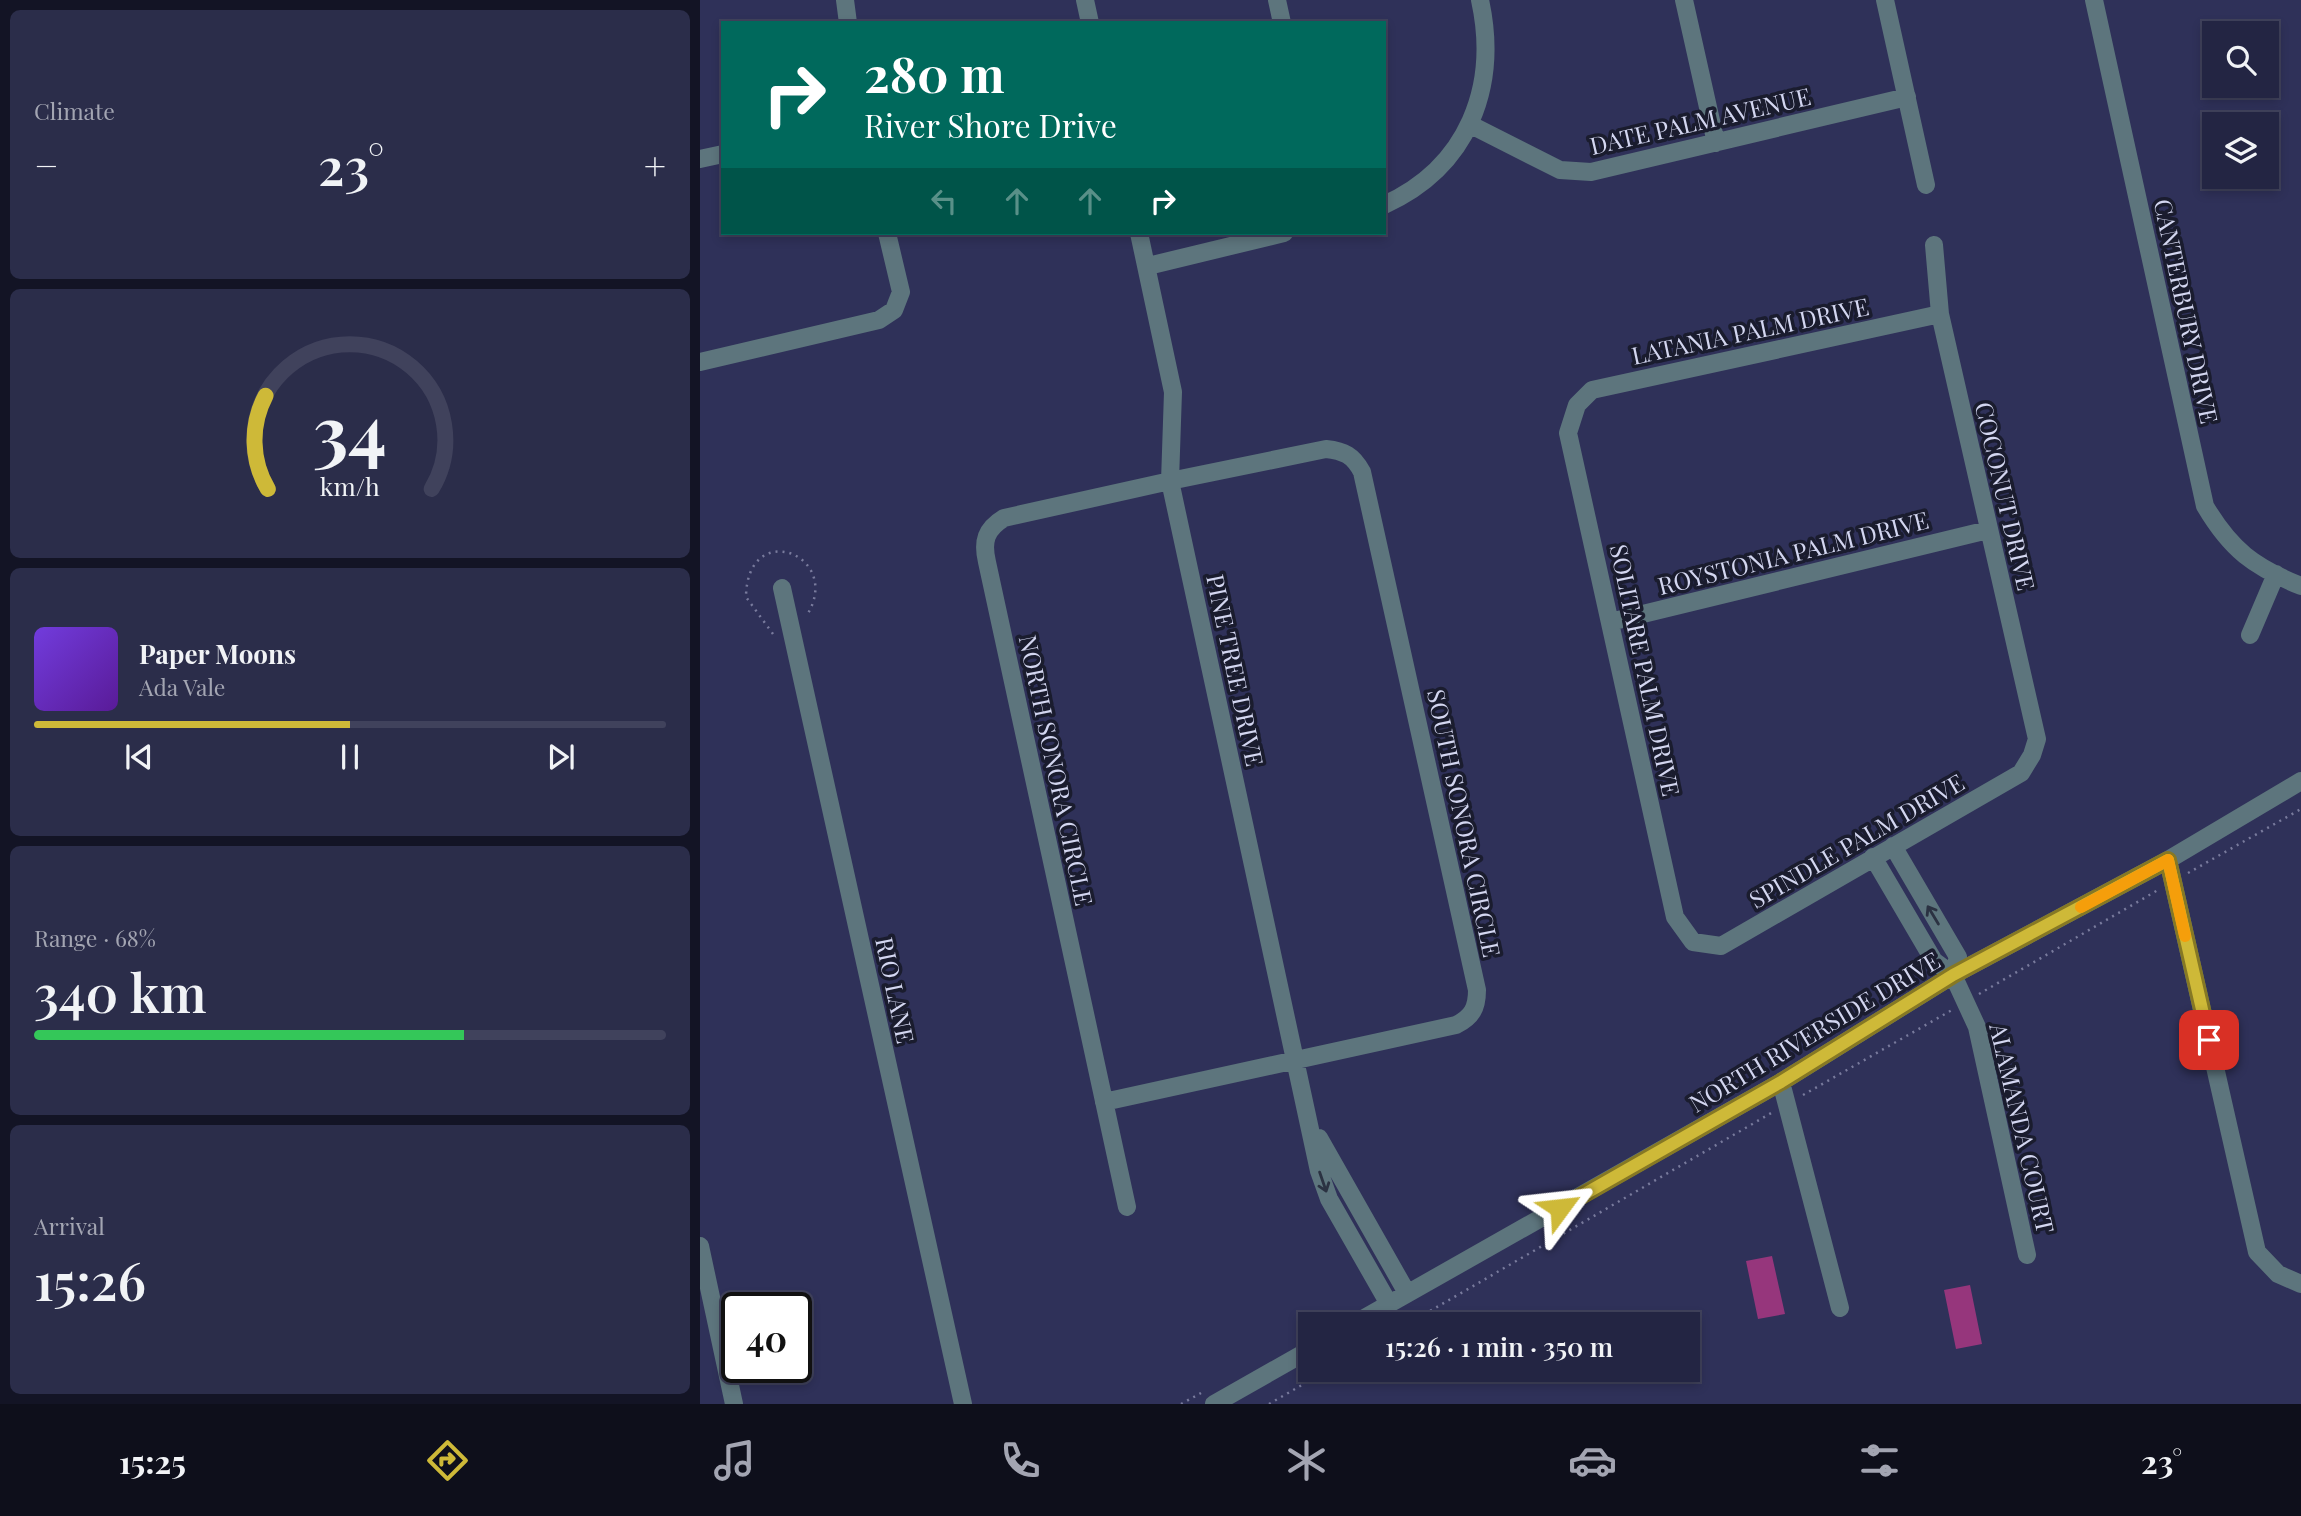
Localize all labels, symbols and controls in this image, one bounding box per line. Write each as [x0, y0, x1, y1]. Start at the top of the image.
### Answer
map controls [2202, 21, 2279, 189]
button: search [2202, 21, 2279, 98]
text: 280 m [864, 40, 1004, 105]
icon: right [749, 49, 840, 140]
street label: DATE PALM AVENUE [1586, 79, 1814, 161]
text: Climate [34, 95, 115, 126]
text: River Shore Drive [864, 103, 1117, 146]
button: layers [2202, 112, 2279, 189]
text: 23° [318, 130, 384, 199]
text: − [34, 139, 59, 190]
text: + [644, 139, 666, 190]
icon: left [925, 182, 963, 220]
icon: ahead [998, 182, 1036, 220]
icon: ahead [1071, 182, 1109, 220]
icon: right [1144, 182, 1182, 220]
street label: CANTERBURY DRIVE [2148, 196, 2226, 426]
street label: LATANIA PALM DRIVE [1628, 289, 1872, 371]
text: 34 [313, 381, 387, 478]
street label: COCONUT DRIVE [1969, 399, 2043, 593]
text: km/h [320, 469, 380, 502]
street label: ROYSTONIA PALM DRIVE [1654, 503, 1932, 601]
street label: SOLITARE PALM DRIVE [1604, 541, 1688, 799]
street label: PINE TREE DRIVE [1200, 571, 1272, 769]
street label: NORTH SONORA CIRCLE [1013, 632, 1101, 908]
text: Paper Moons [139, 636, 296, 671]
text: Ada Vale [139, 671, 226, 702]
street label: SOUTH SONORA CIRCLE [1421, 686, 1509, 960]
icon: previous [120, 738, 158, 776]
icon: pause [331, 738, 369, 776]
icon: next [542, 738, 580, 776]
street label: SPINDLE PALM DRIVE [1743, 765, 1969, 915]
one-way arrow [1926, 905, 1940, 925]
text: Range · 68% [34, 922, 156, 953]
street label: RIO LANE [869, 934, 923, 1046]
street label: NORTH RIVERSIDE DRIVE [1683, 943, 1945, 1119]
text: 340 km [34, 957, 206, 1026]
pin [2179, 1010, 2239, 1070]
street label: ALAMANDA COURT [1983, 1019, 2063, 1236]
icon: arrive [2190, 1021, 2228, 1059]
one-way arrow [1318, 1171, 1330, 1193]
position arrow [1523, 1171, 1597, 1245]
text: Arrival [34, 1210, 105, 1241]
text: 15:26 [34, 1245, 146, 1314]
speed limit sign: 40 [721, 1292, 812, 1383]
text: 15:26 · 1 min · 350 m [1385, 1329, 1613, 1364]
icon: directions [423, 1436, 472, 1485]
icon: music [710, 1436, 759, 1485]
icon: phone [996, 1436, 1045, 1485]
icon: climate [1282, 1436, 1331, 1485]
icon: car [1568, 1436, 1617, 1485]
icon: filters [1855, 1436, 1904, 1485]
text: 15:25 [119, 1439, 186, 1482]
text: 23° [2141, 1439, 2182, 1482]

